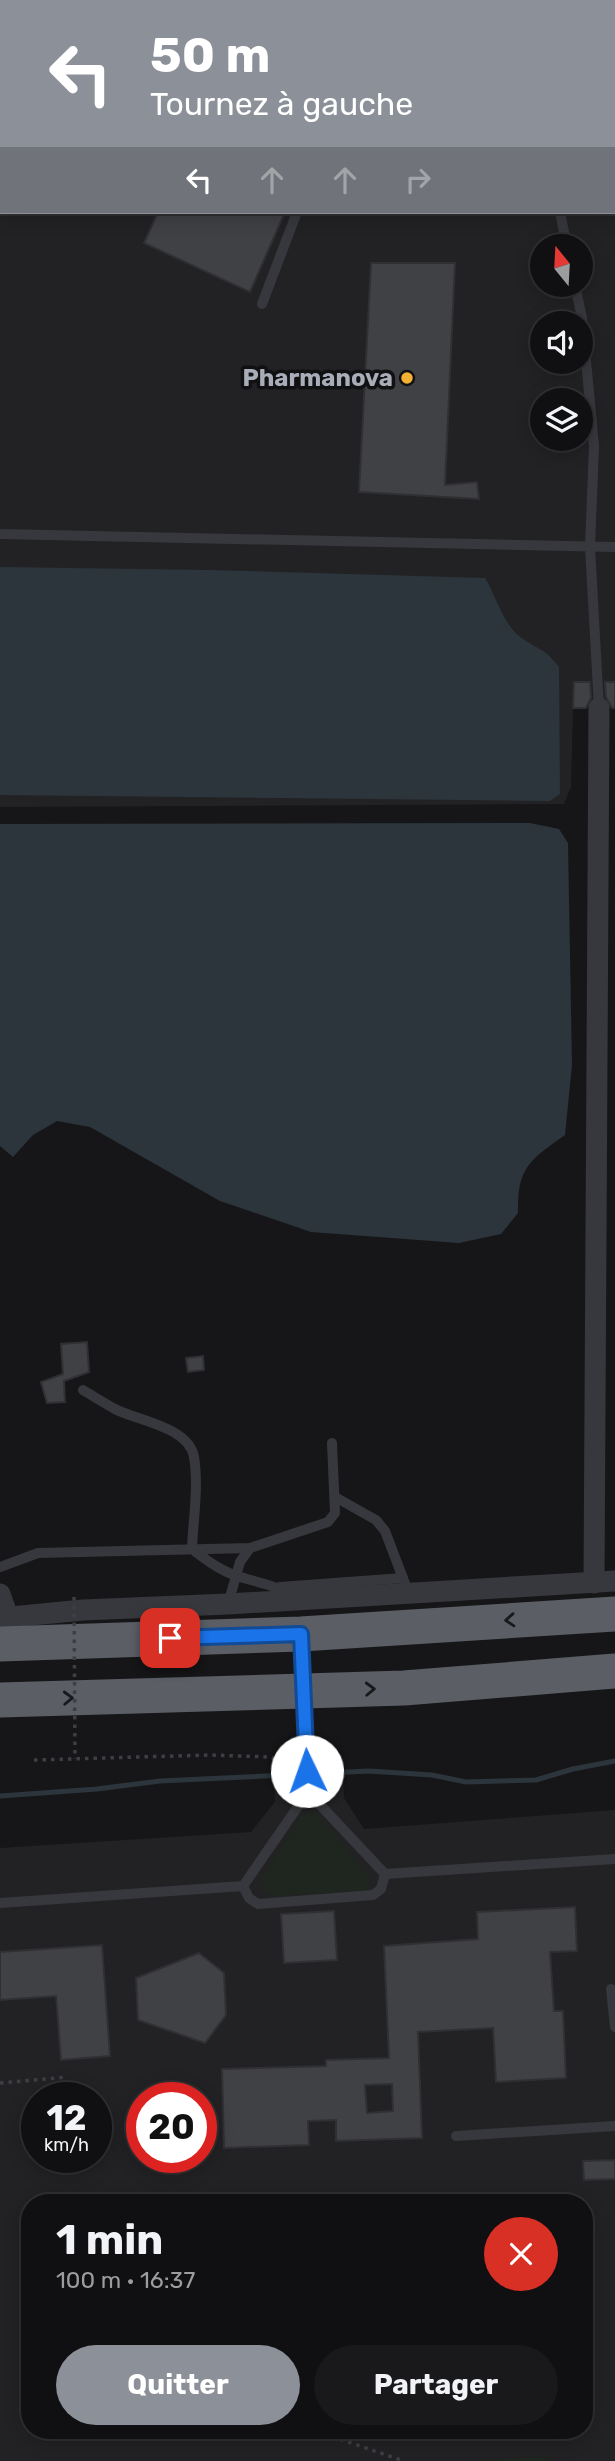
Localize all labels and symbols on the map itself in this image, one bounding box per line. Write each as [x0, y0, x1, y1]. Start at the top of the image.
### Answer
north arrow [530, 234, 593, 298]
place label: Pharmanova [242, 364, 393, 392]
marker: Pharmanova [399, 370, 415, 386]
pin [140, 1608, 200, 1668]
one-way arrow [505, 1612, 516, 1627]
one-way arrow [365, 1681, 376, 1696]
one-way arrow [63, 1691, 74, 1706]
position arrow [270, 1734, 344, 1808]
speed limit sign: 20 [126, 2082, 217, 2173]

